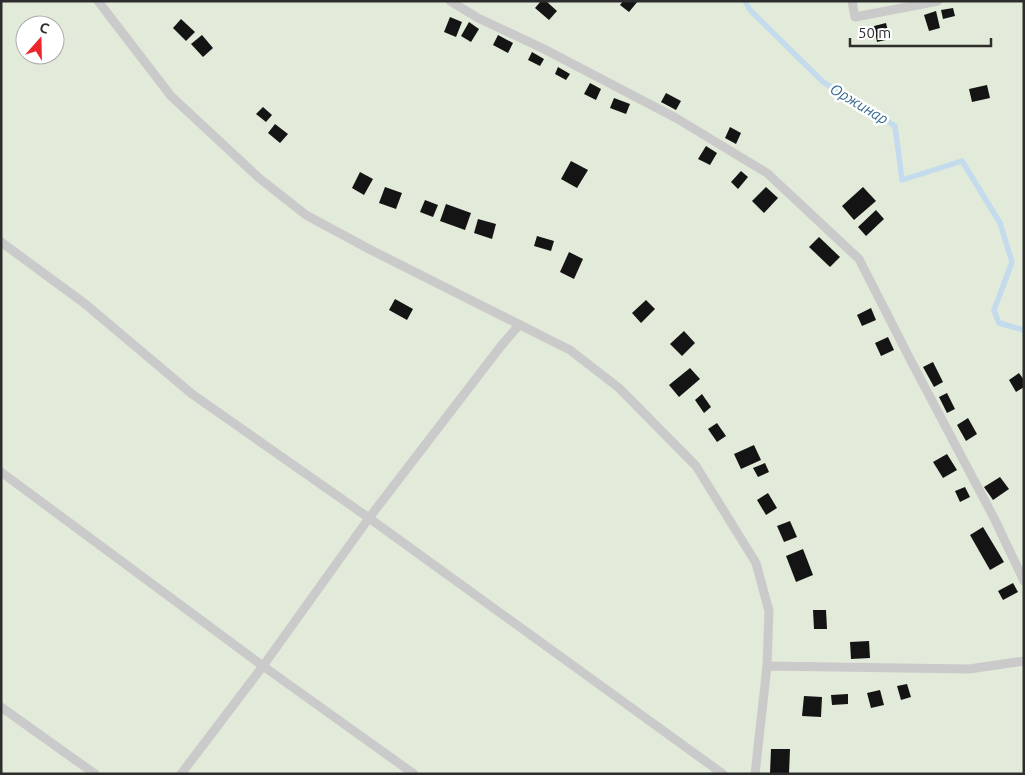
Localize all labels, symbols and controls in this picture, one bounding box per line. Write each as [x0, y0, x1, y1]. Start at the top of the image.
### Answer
north arrow [15, 15, 65, 65]
scale bar [850, 15, 991, 47]
text: С [38, 19, 51, 37]
text: 50 m [858, 24, 891, 41]
water label: Оржинар [827, 80, 891, 127]

